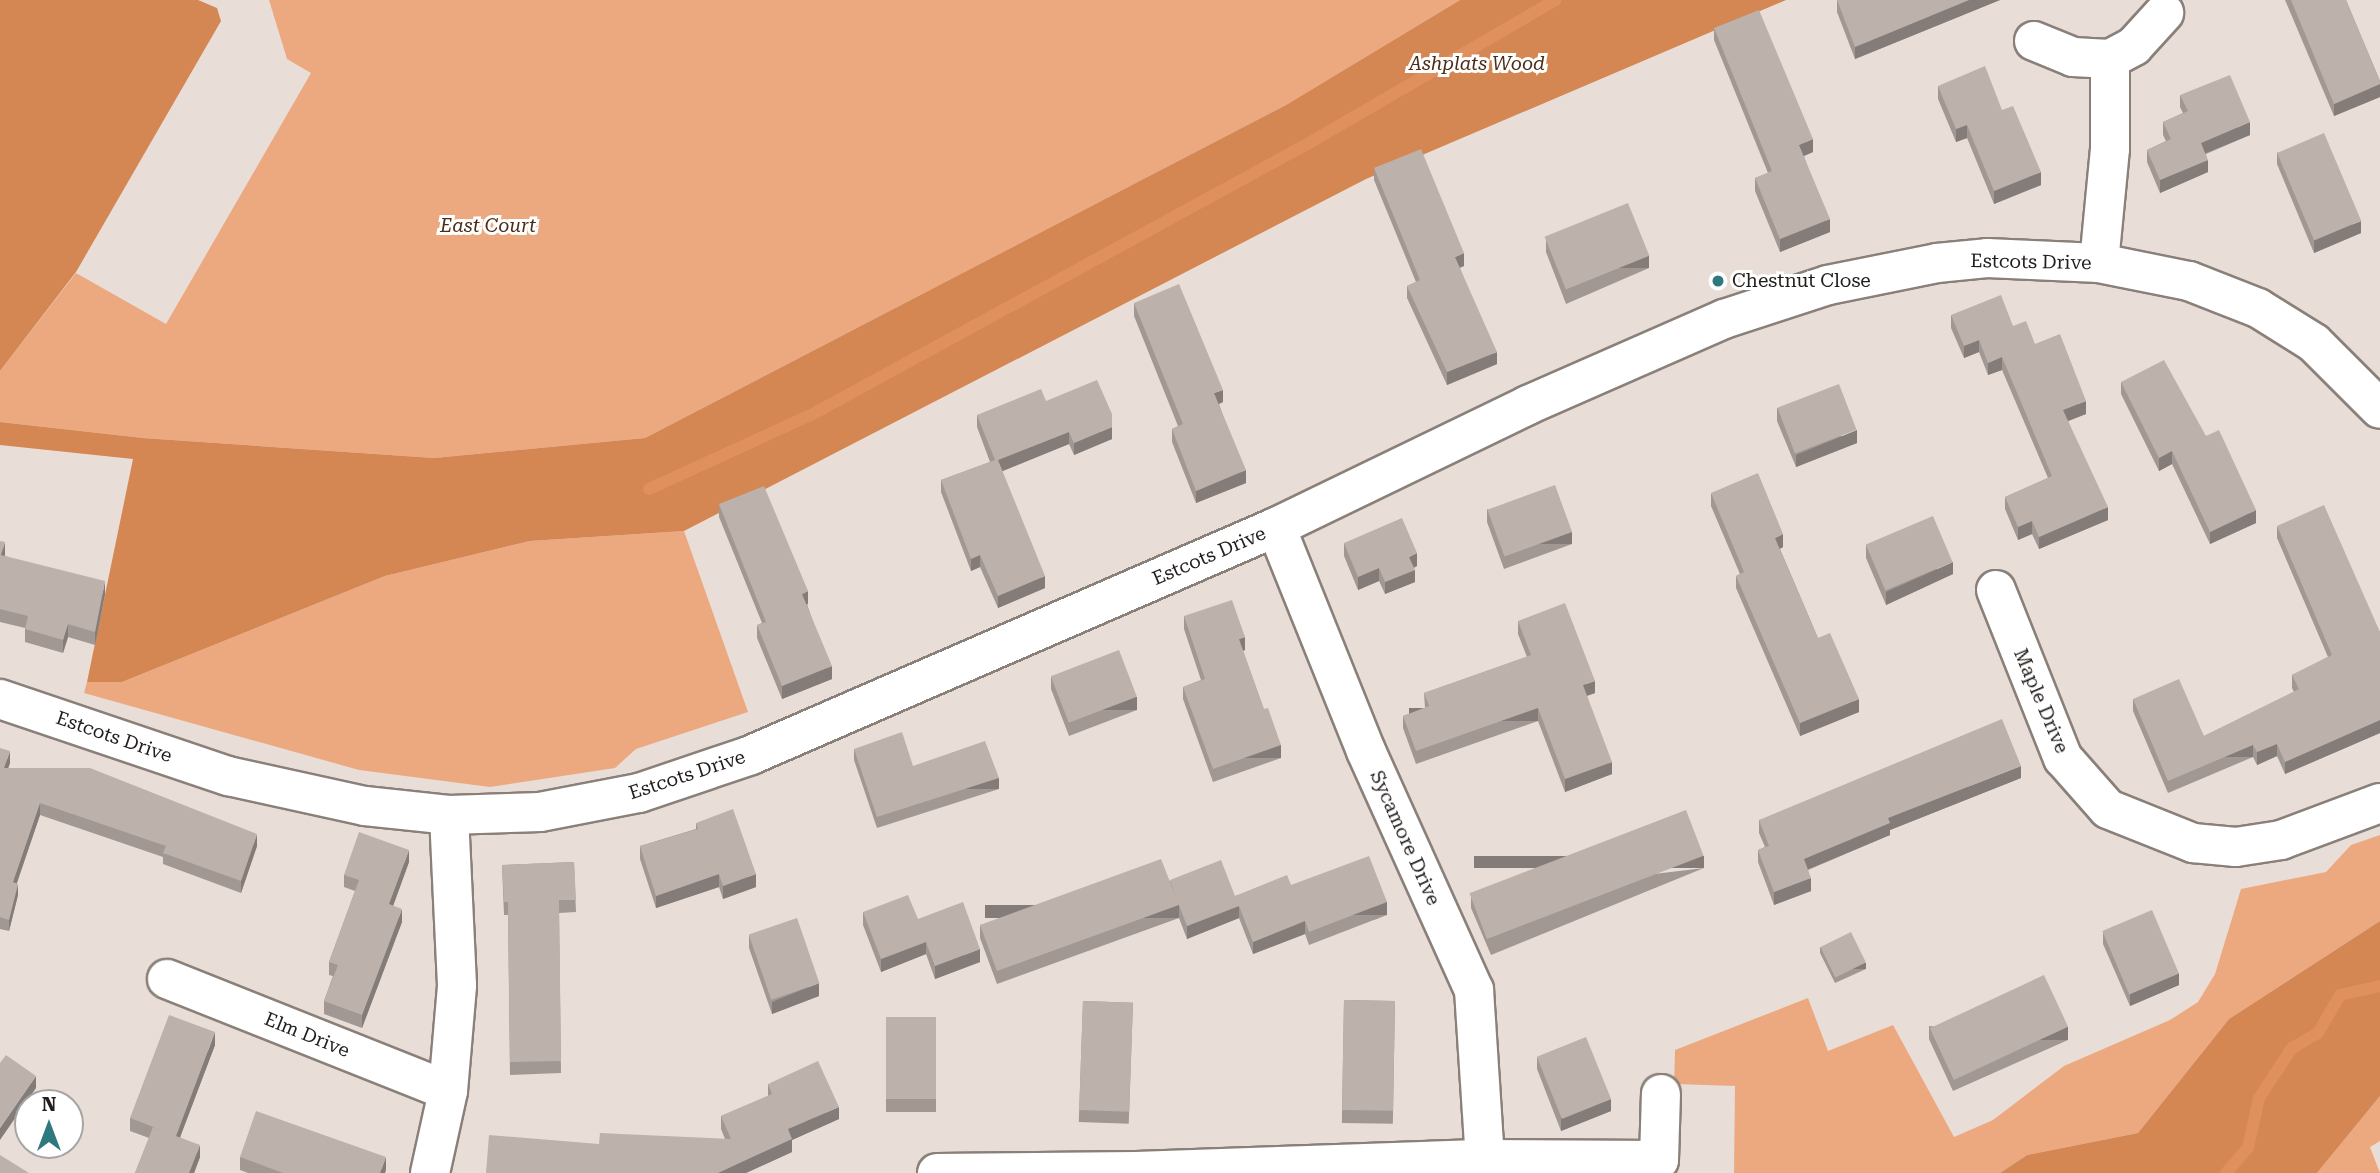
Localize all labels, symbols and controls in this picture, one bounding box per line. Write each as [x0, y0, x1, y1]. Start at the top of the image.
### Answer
park label: Ashplats Wood [1409, 53, 1545, 75]
park label: East Court [440, 215, 536, 237]
street label: Estcots Drive [1970, 250, 2092, 274]
place label: Chestnut Close [1732, 270, 1871, 292]
marker: Chestnut Close [1710, 273, 1726, 289]
street label: Estcots Drive [1149, 522, 1269, 590]
street label: Maple Drive [2009, 645, 2073, 757]
street label: Estcots Drive [53, 707, 175, 767]
street label: Estcots Drive [626, 745, 748, 805]
street label: Sycamore Drive [1365, 767, 1445, 909]
street label: Elm Drive [261, 1008, 353, 1062]
north arrow [14, 1089, 84, 1159]
text: N [42, 1093, 56, 1116]

